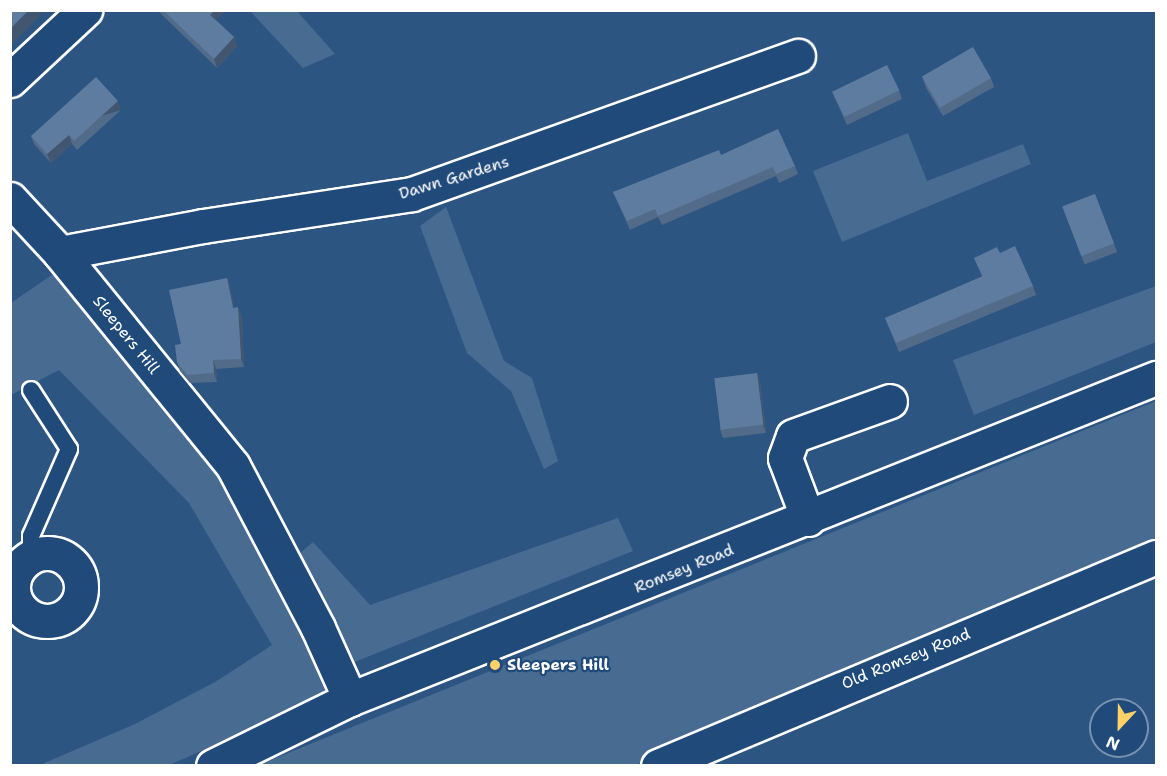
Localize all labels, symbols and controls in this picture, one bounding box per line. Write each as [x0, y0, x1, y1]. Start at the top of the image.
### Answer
street label: Dawn Gardens [397, 152, 511, 204]
street label: Sleepers Hill [89, 292, 163, 378]
street label: Romsey Road [632, 540, 736, 598]
street label: Old Romsey Road [839, 624, 973, 694]
place label: Sleepers Hill [507, 655, 609, 675]
marker: Sleepers Hill [488, 658, 502, 672]
north arrow [1089, 698, 1149, 758]
text: N [1103, 731, 1123, 755]

